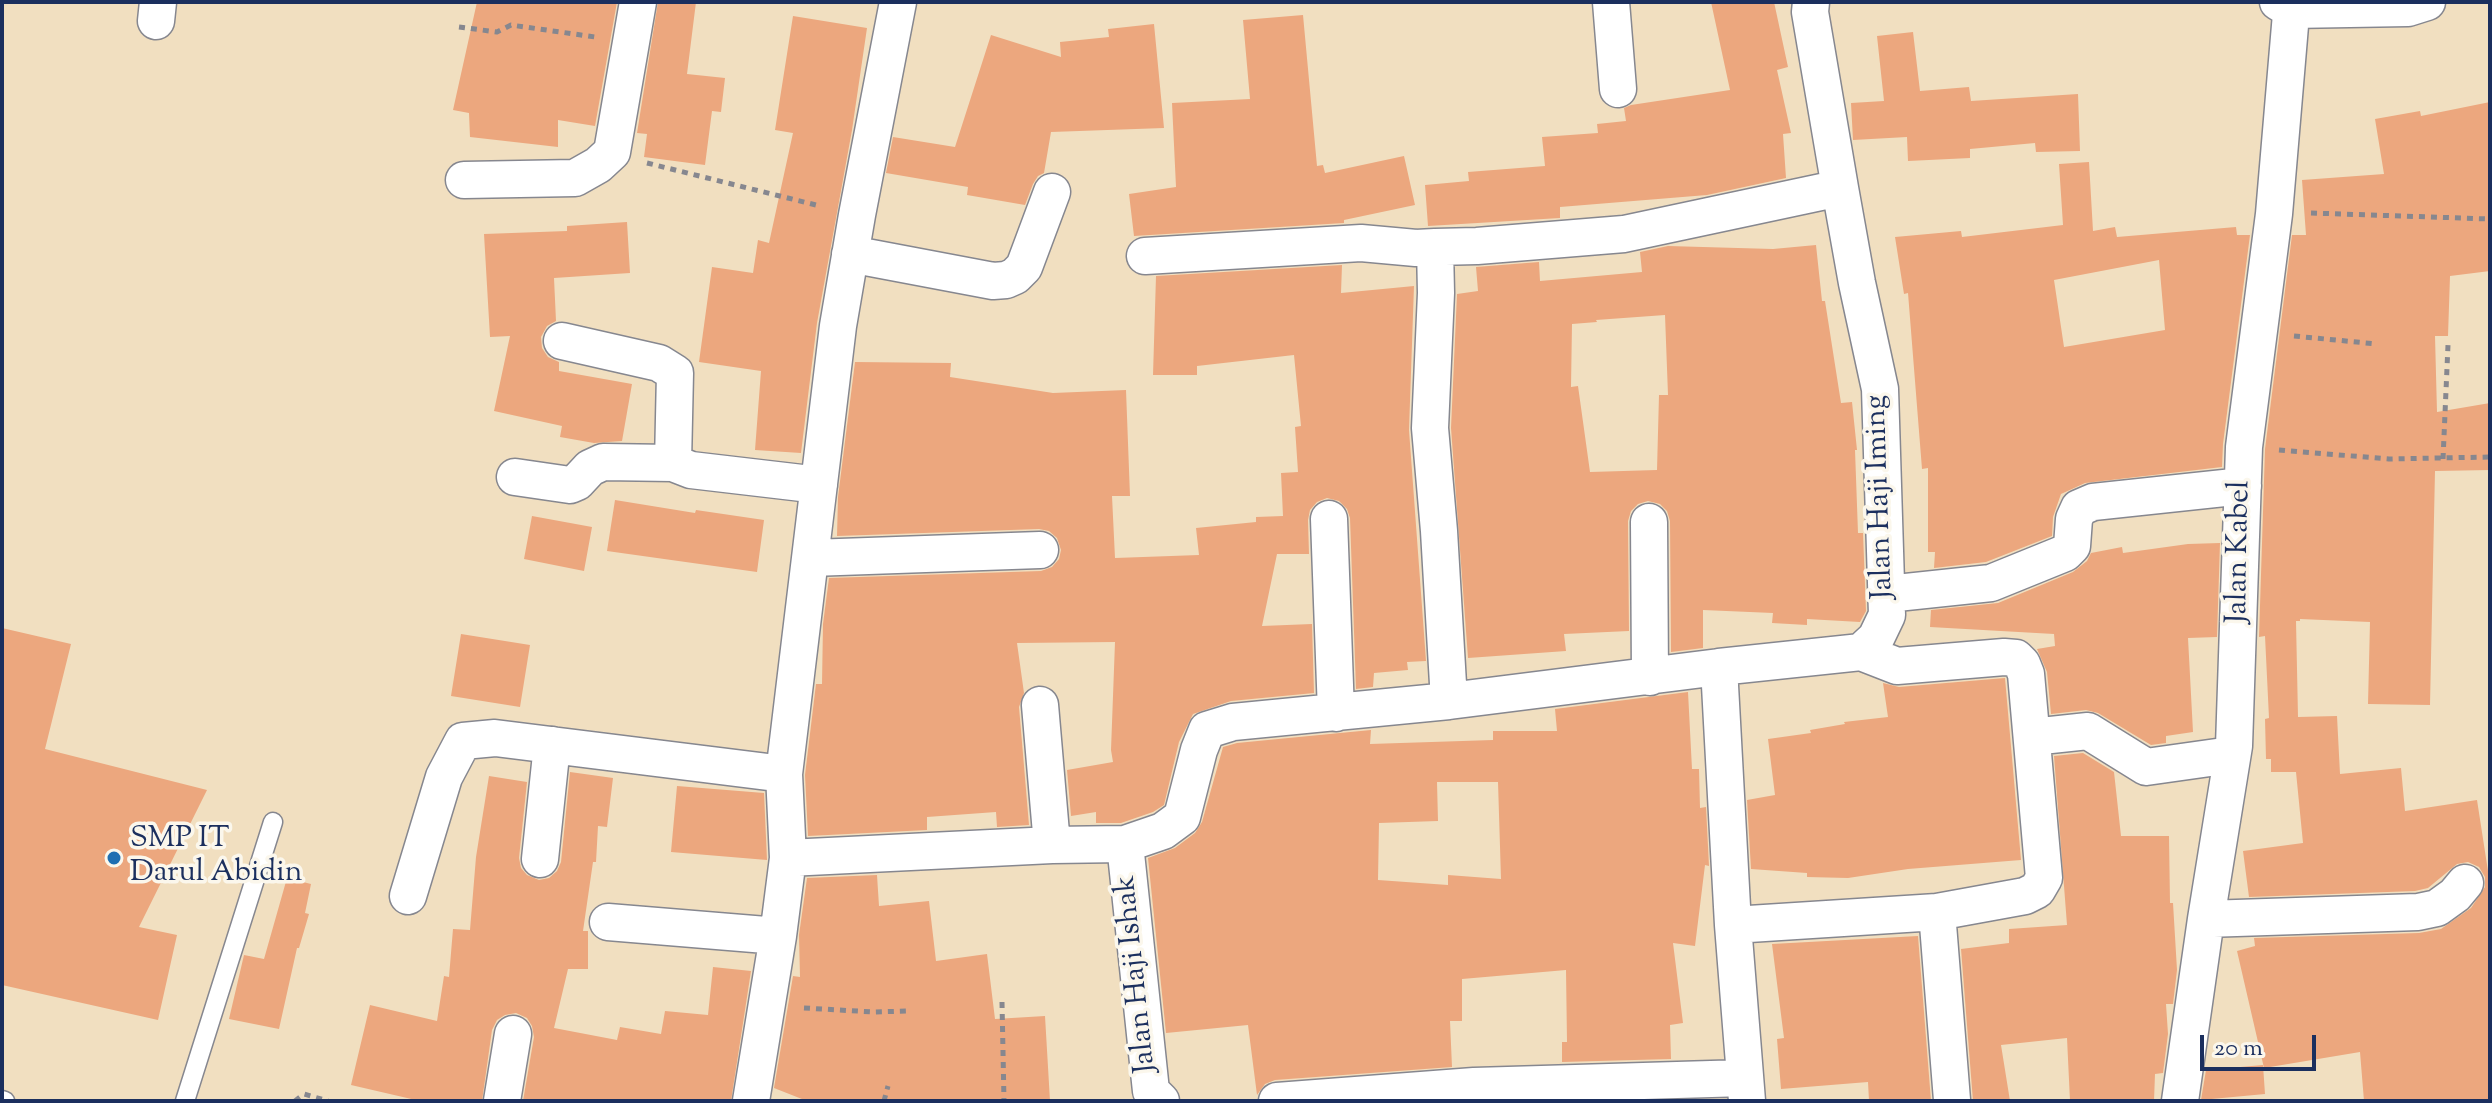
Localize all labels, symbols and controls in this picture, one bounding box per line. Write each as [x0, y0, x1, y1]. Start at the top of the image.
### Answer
street label: Jalan Haji Iming [1860, 394, 1904, 600]
street label: Jalan Kabel [2222, 480, 2260, 624]
place label: SMP IT Darul Abidin [130, 823, 302, 894]
marker: SMP IT Darul Abidin [105, 849, 123, 867]
street label: Jalan Haji Ishak [1110, 873, 1166, 1075]
scale bar [2204, 1019, 2320, 1069]
text: 20 m [2214, 1032, 2263, 1066]

